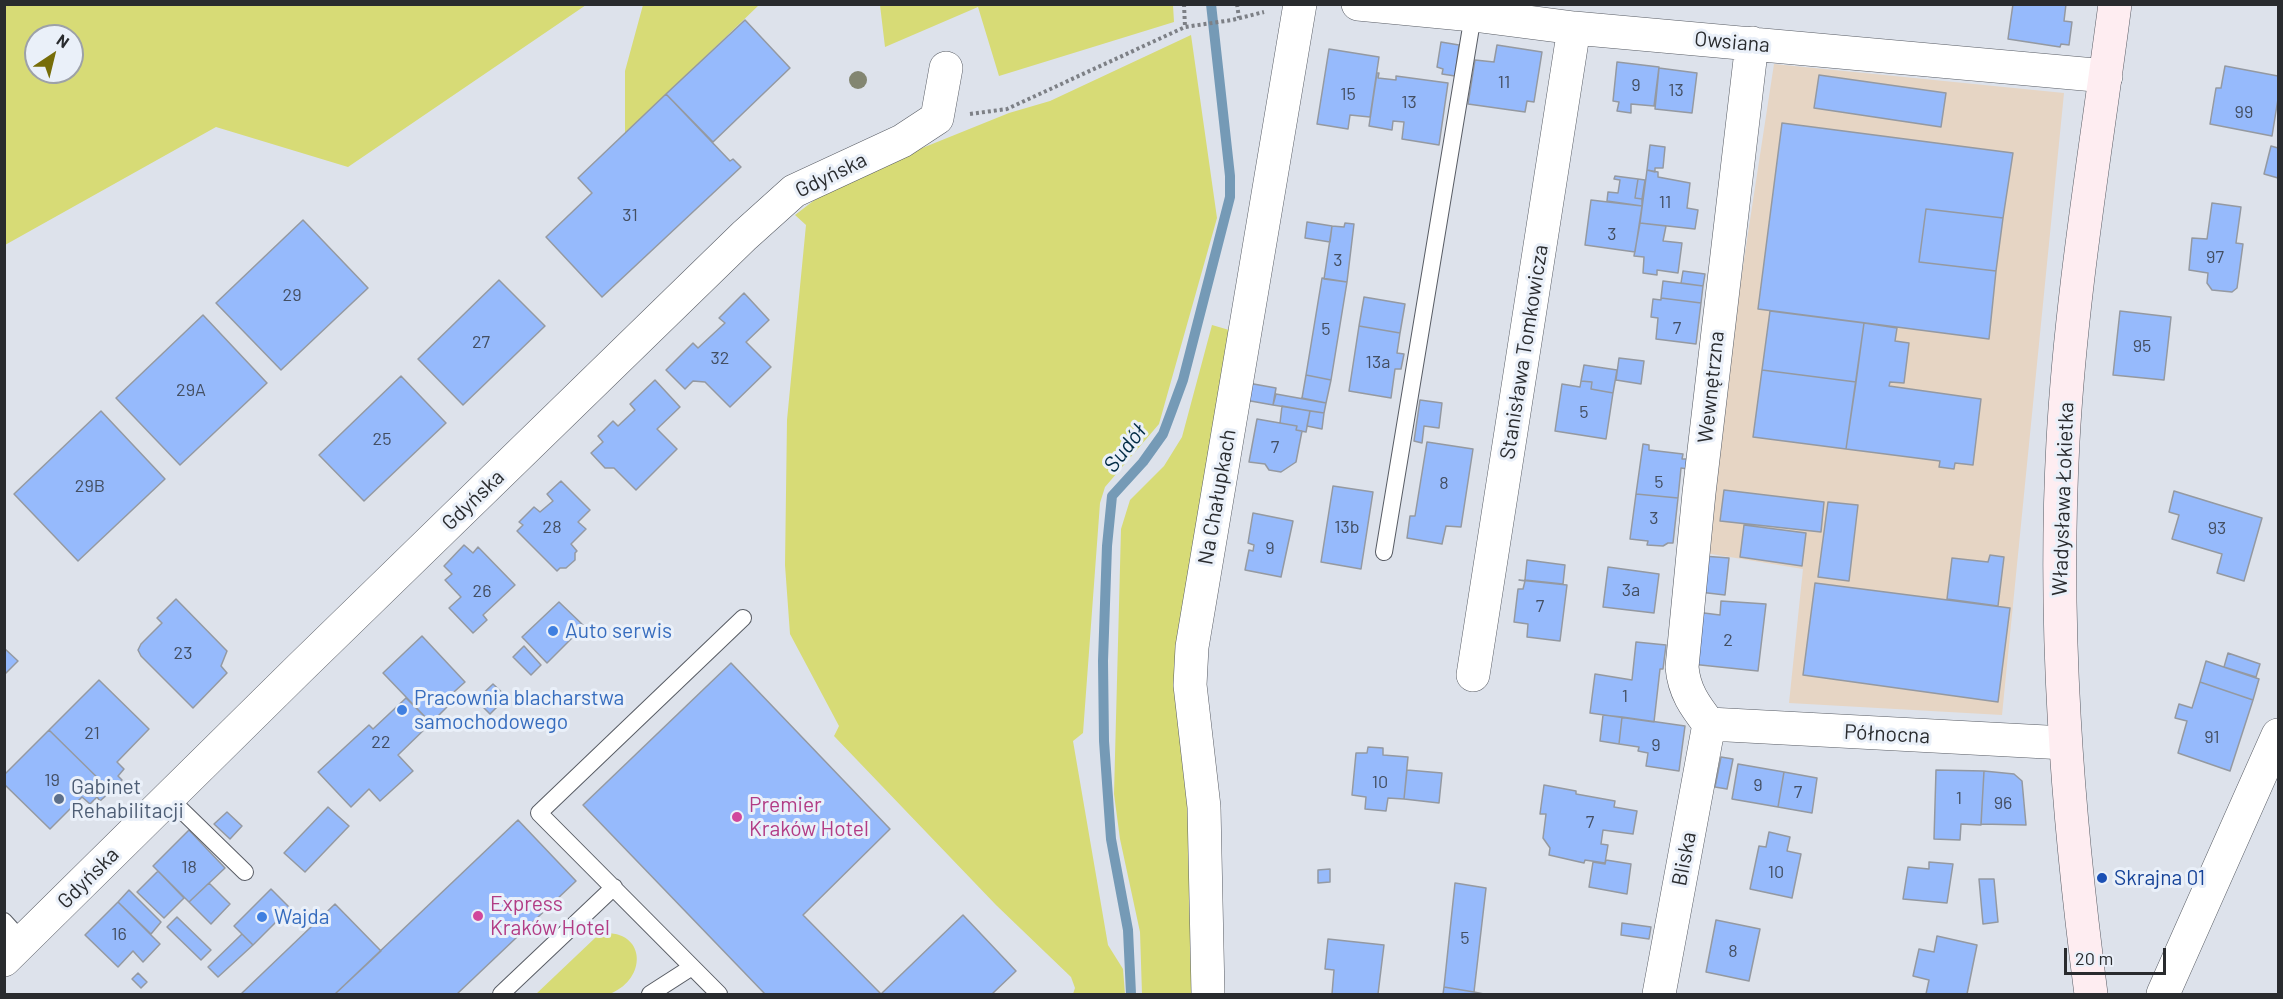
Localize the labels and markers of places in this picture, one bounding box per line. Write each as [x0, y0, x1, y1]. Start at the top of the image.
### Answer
place label: Auto serwis [565, 618, 672, 644]
marker: Auto serwis [546, 624, 560, 638]
place label: Pracownia blacharstwa samochodowego [414, 685, 624, 735]
marker: Pracownia blacharstwa samochodowego [395, 703, 409, 717]
place label: Gabinet Rehabilitacji [71, 774, 184, 824]
marker: Gabinet Rehabilitacji [52, 792, 66, 806]
place label: Premier Kraków Hotel [749, 792, 869, 842]
marker: Premier Kraków Hotel [730, 810, 744, 824]
place label: Skrajna 01 [2114, 865, 2205, 891]
marker: Skrajna 01 [2095, 871, 2109, 885]
place label: Express Kraków Hotel [490, 891, 610, 941]
place label: Wajda [274, 904, 330, 930]
marker: Express Kraków Hotel [471, 909, 485, 923]
marker: Wajda [255, 910, 269, 924]

